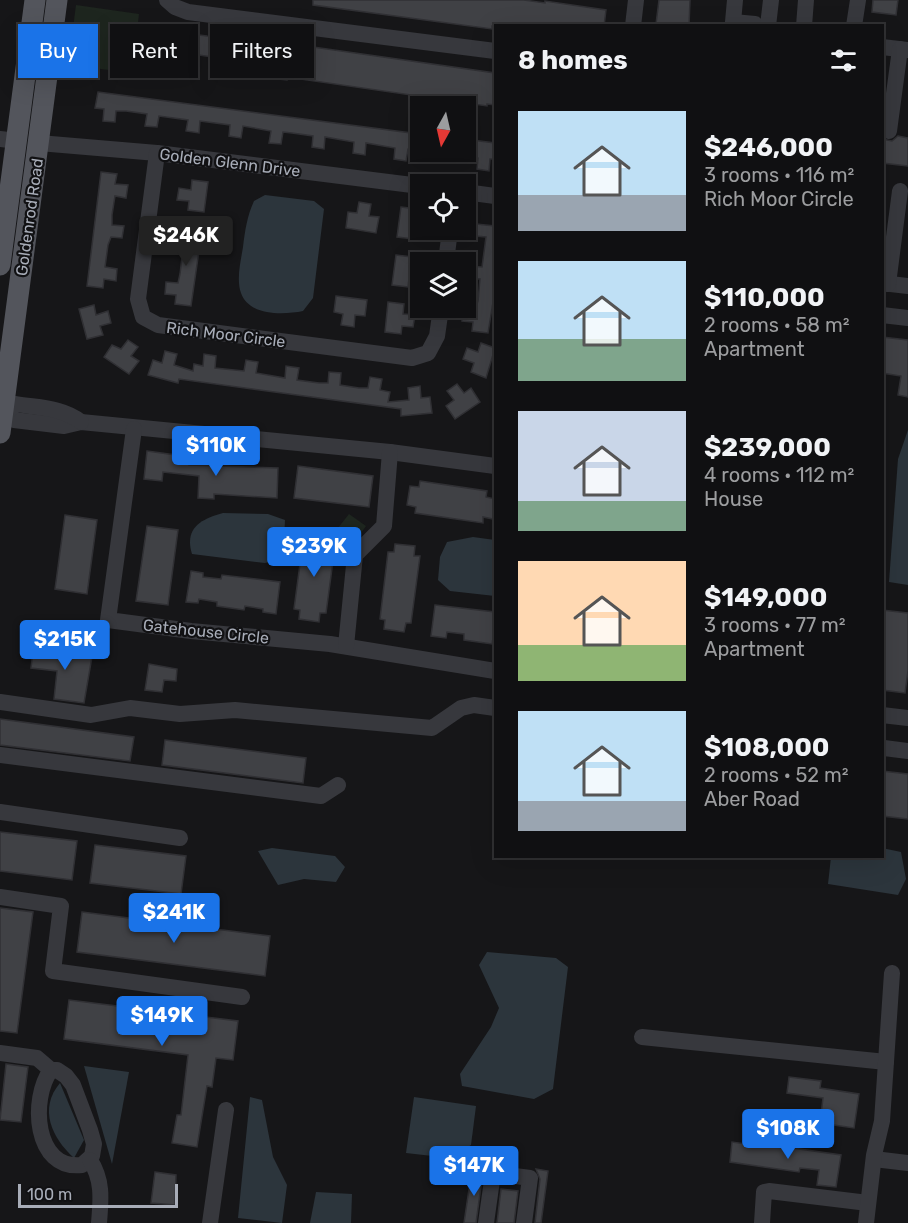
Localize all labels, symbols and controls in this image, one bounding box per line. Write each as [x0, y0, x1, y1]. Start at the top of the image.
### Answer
chip: Buy [18, 24, 98, 78]
chip: Rent [110, 24, 198, 78]
chip: Filters [210, 24, 314, 78]
icon: filters [827, 44, 860, 77]
text: 8 homes [518, 45, 628, 76]
north arrow [410, 96, 476, 162]
map controls [410, 96, 476, 318]
text: $246,000 [704, 132, 833, 163]
icon: home [566, 135, 638, 207]
street label: Golden Glenn Drive [158, 144, 301, 181]
street label: Goldenrod Road [12, 157, 47, 277]
text: 3 rooms · 116 m² [704, 163, 854, 187]
button: locate [410, 174, 476, 240]
text: Rich Moor Circle [704, 187, 854, 211]
pin: $246K [144, 216, 228, 267]
text: $246K [153, 223, 219, 247]
button: layers [410, 252, 476, 318]
text: $110,000 [704, 282, 825, 313]
icon: home [566, 285, 638, 357]
text: 2 rooms · 58 m² [704, 313, 850, 337]
street label: Rich Moor Circle [165, 318, 287, 351]
text: Apartment [704, 337, 805, 361]
pin: $110K [174, 426, 258, 477]
text: $239,000 [704, 432, 831, 463]
text: $110K [186, 433, 246, 457]
icon: home [566, 435, 638, 507]
text: 4 rooms · 112 m² [704, 463, 854, 487]
text: House [704, 487, 763, 511]
pin: $239K [272, 527, 356, 578]
text: $239K [281, 534, 347, 558]
text: $149,000 [704, 582, 827, 613]
icon: home [566, 585, 638, 657]
text: 3 rooms · 77 m² [704, 613, 846, 637]
street label: Gatehouse Circle [142, 615, 270, 648]
pin: $215K [23, 620, 107, 671]
text: $215K [34, 627, 96, 651]
text: Apartment [704, 637, 805, 661]
text: $108,000 [704, 732, 830, 763]
icon: home [566, 735, 638, 807]
text: 2 rooms · 52 m² [704, 763, 849, 787]
text: Aber Road [704, 787, 800, 811]
pin: $241K [132, 893, 216, 944]
text: $241K [143, 900, 205, 924]
pin: $149K [120, 996, 204, 1047]
text: $149K [131, 1003, 193, 1027]
pin: $108K [746, 1109, 830, 1160]
text: $108K [756, 1116, 820, 1140]
pin: $147K [432, 1146, 516, 1197]
text: $147K [443, 1153, 505, 1177]
scale bar [18, 1181, 178, 1208]
text: 100 m [27, 1185, 72, 1204]

